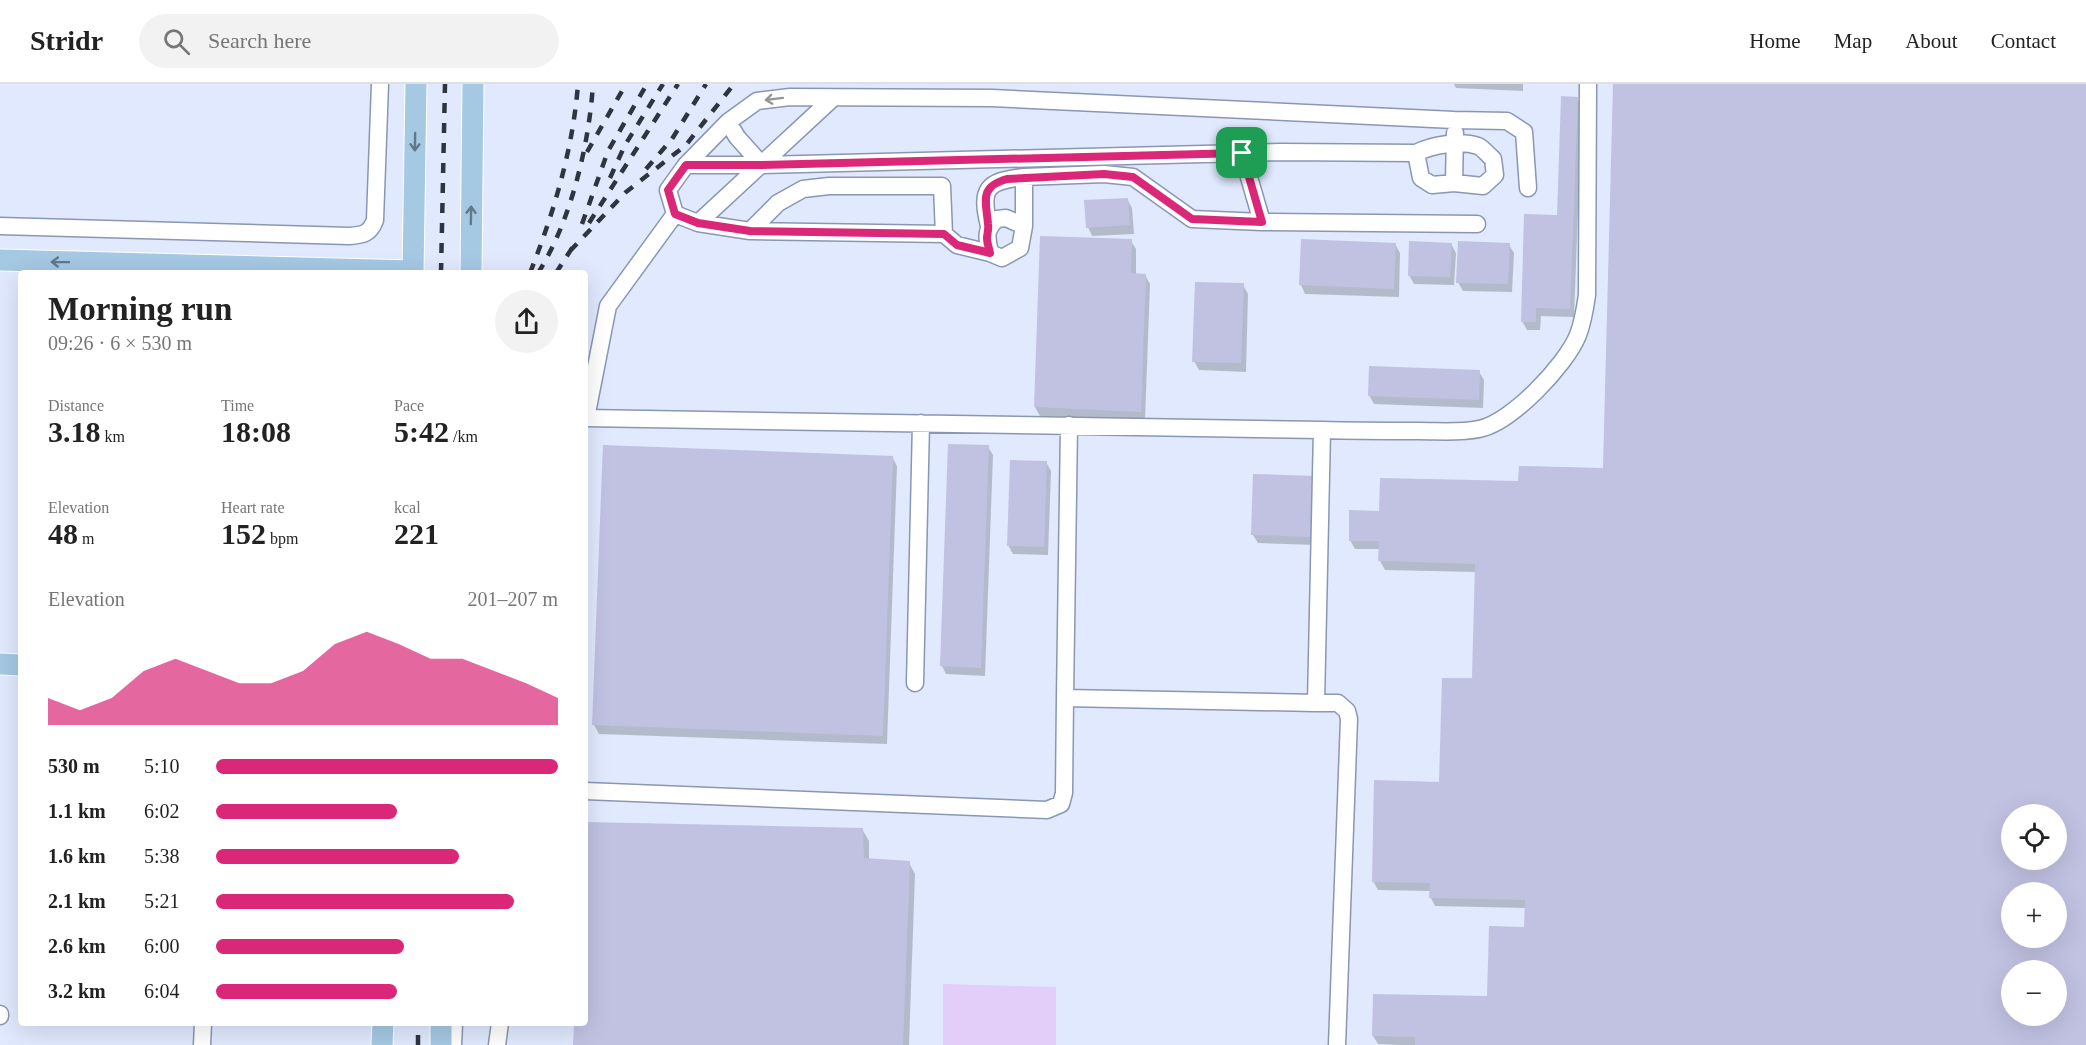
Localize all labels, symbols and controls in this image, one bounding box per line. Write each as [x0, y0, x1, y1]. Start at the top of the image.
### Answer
search box [139, 14, 559, 68]
text: Stridr [30, 25, 103, 56]
icon: search [160, 25, 193, 58]
text: Search here [208, 28, 311, 53]
text: Home [1749, 29, 1801, 53]
text: Map [1834, 29, 1872, 53]
text: About [1905, 29, 1958, 53]
text: Contact [1991, 29, 2056, 53]
one-way arrow [765, 94, 785, 105]
pin [1216, 127, 1267, 178]
one-way arrow [409, 132, 421, 152]
icon: arrive [1225, 136, 1258, 169]
one-way arrow [466, 205, 477, 225]
one-way arrow [51, 256, 71, 268]
button: share [495, 290, 558, 353]
text: Morning run [48, 291, 232, 327]
text: 09:26 · 6 × 530 m [48, 332, 192, 354]
text: Distance [48, 397, 104, 414]
text: Time [221, 397, 254, 414]
text: Pace [394, 397, 424, 414]
text: 3.18 [48, 415, 101, 448]
text: 18:08 [221, 415, 291, 448]
text: 5:42 [394, 415, 449, 448]
text: km [101, 428, 125, 445]
text: /km [449, 428, 478, 445]
text: Elevation [48, 499, 109, 516]
text: Heart rate [221, 499, 285, 516]
text: kcal [394, 499, 421, 516]
text: 48 [48, 517, 78, 550]
text: 152 [221, 517, 266, 550]
text: 221 [394, 517, 439, 550]
text: m [78, 530, 94, 547]
text: bpm [266, 530, 298, 547]
text: Elevation [48, 588, 125, 610]
text: 201–207 m [467, 588, 558, 610]
text: 530 m [48, 755, 100, 777]
text: 5:10 [144, 755, 180, 777]
text: 1.1 km [48, 800, 106, 822]
text: 6:02 [144, 800, 180, 822]
map controls [2001, 804, 2067, 1026]
button: locate [2001, 804, 2067, 870]
text: 1.6 km [48, 845, 106, 867]
text: 5:38 [144, 845, 180, 867]
button: + [2001, 882, 2067, 948]
text: 2.1 km [48, 890, 106, 912]
text: 5:21 [144, 890, 180, 912]
text: 2.6 km [48, 935, 106, 957]
text: 6:00 [144, 935, 180, 957]
button: − [2001, 960, 2067, 1026]
text: 3.2 km [48, 980, 106, 1002]
text: 6:04 [144, 980, 180, 1002]

